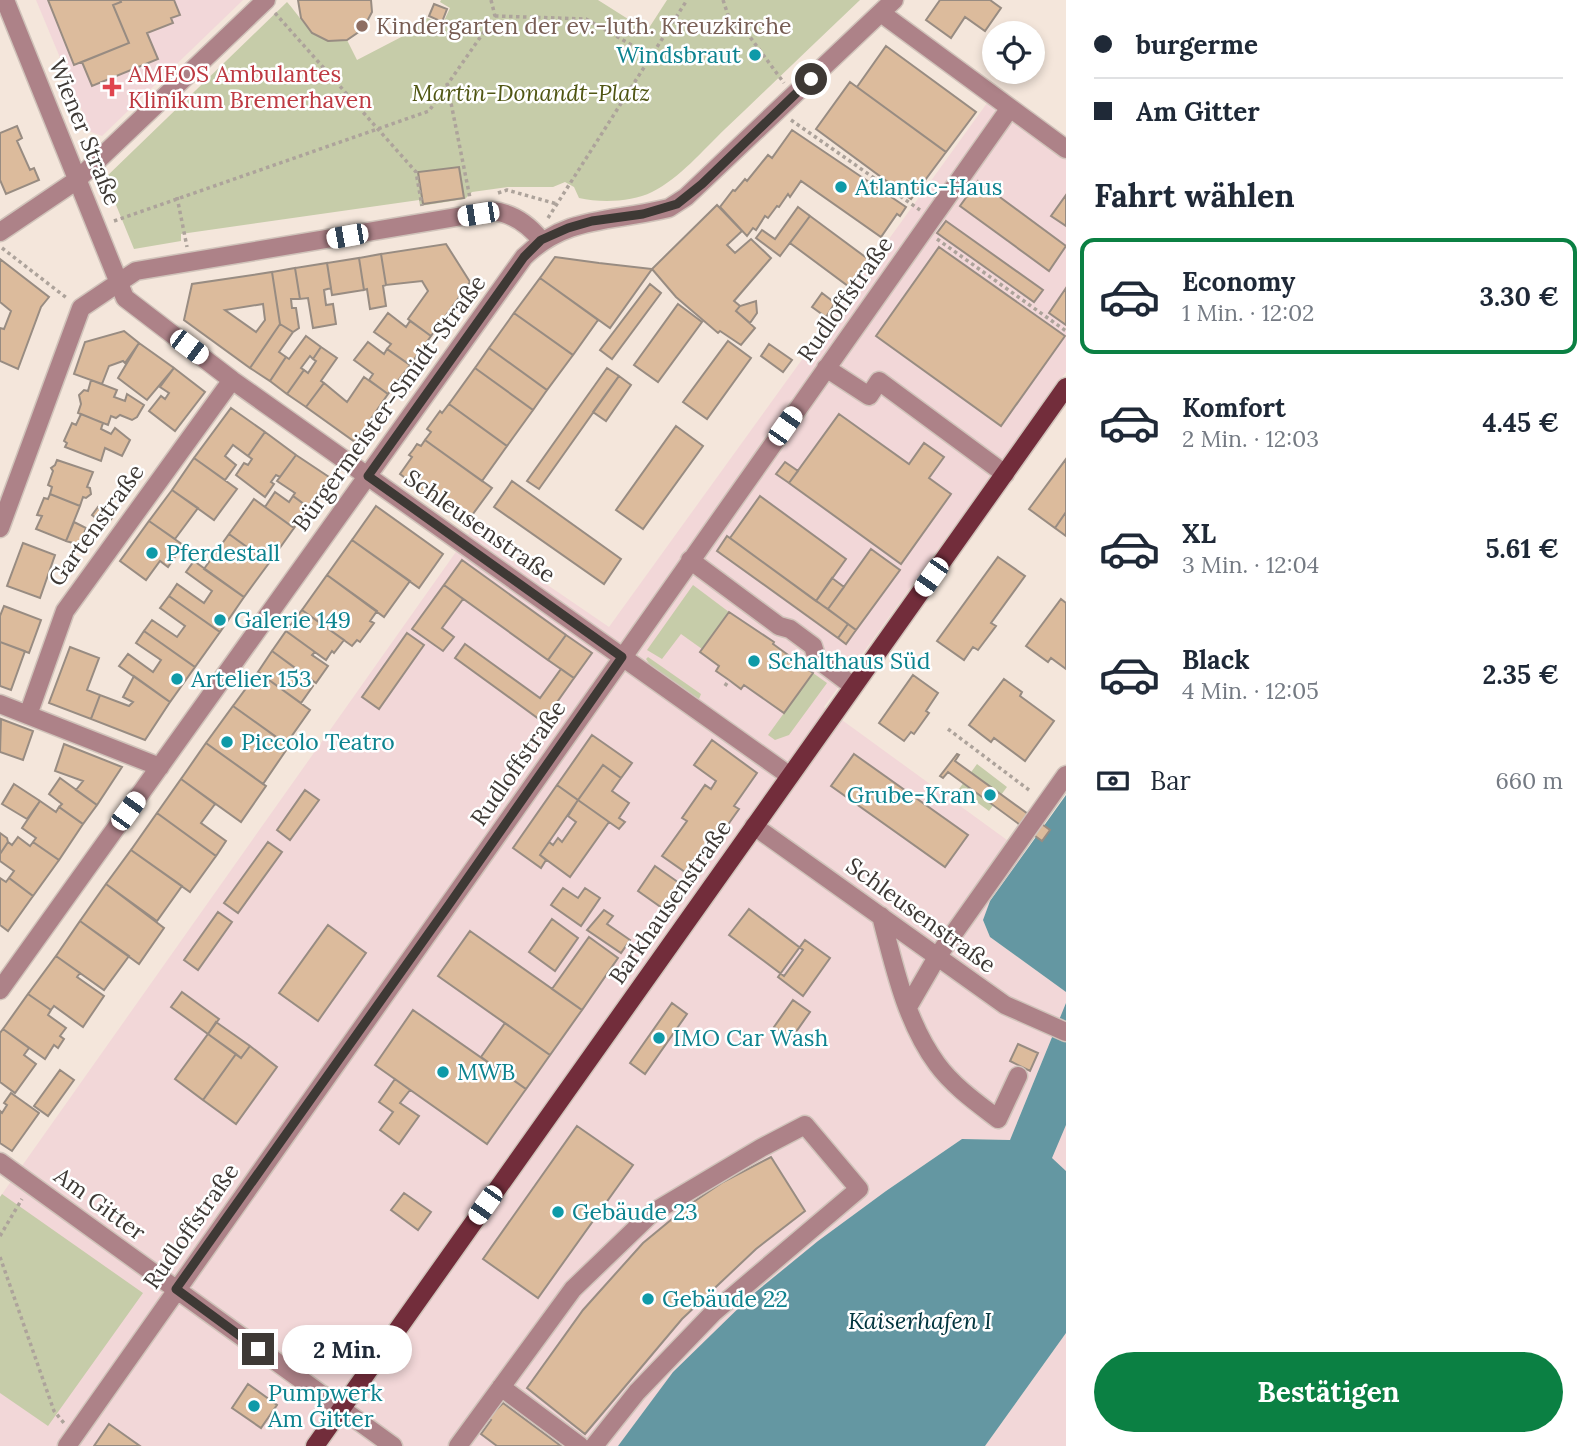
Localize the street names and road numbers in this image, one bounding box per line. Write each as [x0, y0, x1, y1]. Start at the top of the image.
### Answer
street label: Wiener Straße [43, 54, 128, 209]
street label: Rudloffstraße [791, 230, 899, 367]
street label: Bürgermeister-Smidt-Straße [286, 269, 491, 537]
street label: Gartenstraße [41, 458, 150, 592]
street label: Schleusenstraße [399, 463, 561, 588]
street label: Rudloffstraße [464, 694, 572, 831]
street label: Barkhausenstraße [602, 814, 737, 990]
street label: Schleusenstraße [841, 851, 1002, 979]
street label: Rudloffstraße [137, 1157, 245, 1294]
street label: Am Gitter [48, 1160, 152, 1246]

